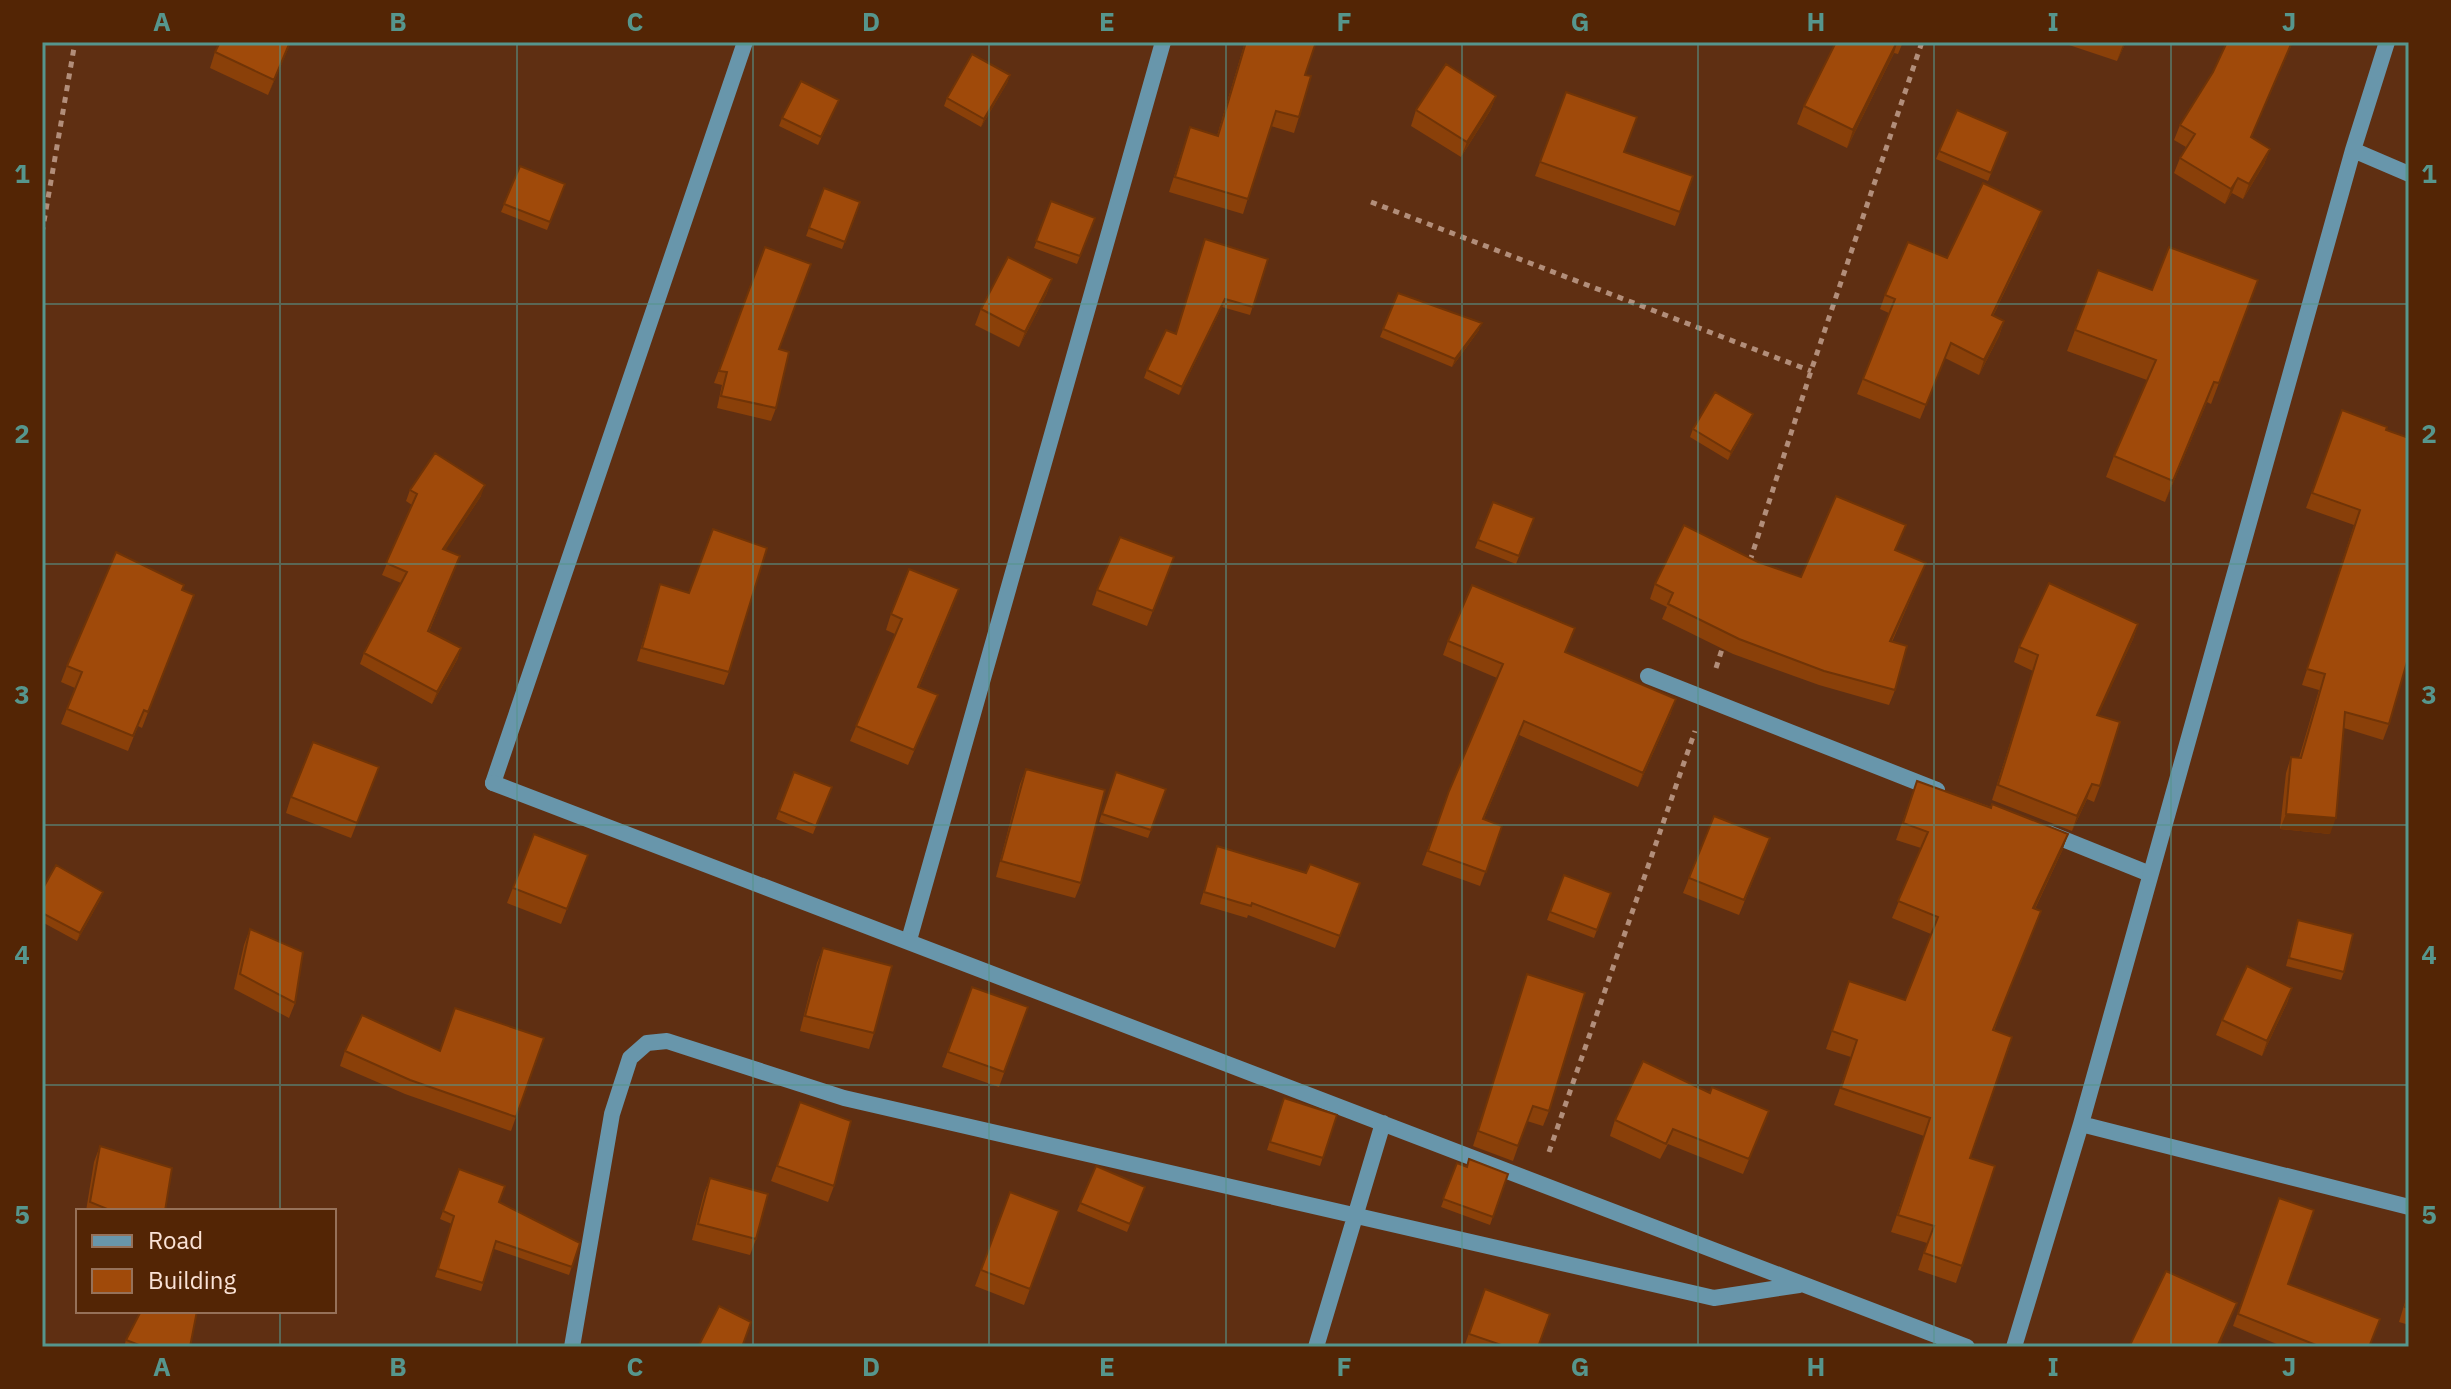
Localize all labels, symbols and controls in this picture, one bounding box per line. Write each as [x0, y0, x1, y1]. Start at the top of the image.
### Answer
text: A [153, 4, 171, 38]
text: B [389, 4, 407, 38]
text: C [627, 4, 644, 38]
text: D [862, 4, 880, 38]
text: E [1099, 4, 1115, 38]
text: F [1336, 4, 1352, 38]
text: G [1571, 4, 1589, 38]
text: H [1807, 4, 1825, 38]
text: I [2047, 4, 2059, 38]
text: J [2282, 4, 2296, 38]
text: 1 [14, 156, 30, 190]
text: 1 [2421, 156, 2437, 190]
text: 2 [14, 416, 30, 450]
text: 2 [2421, 416, 2437, 450]
text: 3 [14, 677, 30, 711]
text: 3 [2421, 677, 2437, 711]
text: 4 [14, 937, 30, 971]
text: 4 [2421, 937, 2437, 971]
text: 5 [14, 1197, 30, 1231]
text: 5 [2421, 1197, 2437, 1231]
legend [76, 1209, 336, 1313]
text: Road [148, 1224, 203, 1256]
text: Building [148, 1264, 236, 1296]
text: A [153, 1349, 171, 1383]
text: B [389, 1349, 407, 1383]
text: C [627, 1349, 644, 1383]
text: D [862, 1349, 880, 1383]
text: E [1099, 1349, 1115, 1383]
text: F [1336, 1349, 1352, 1383]
text: G [1571, 1349, 1589, 1383]
text: H [1807, 1349, 1825, 1383]
text: I [2047, 1349, 2059, 1383]
text: J [2282, 1349, 2296, 1383]

